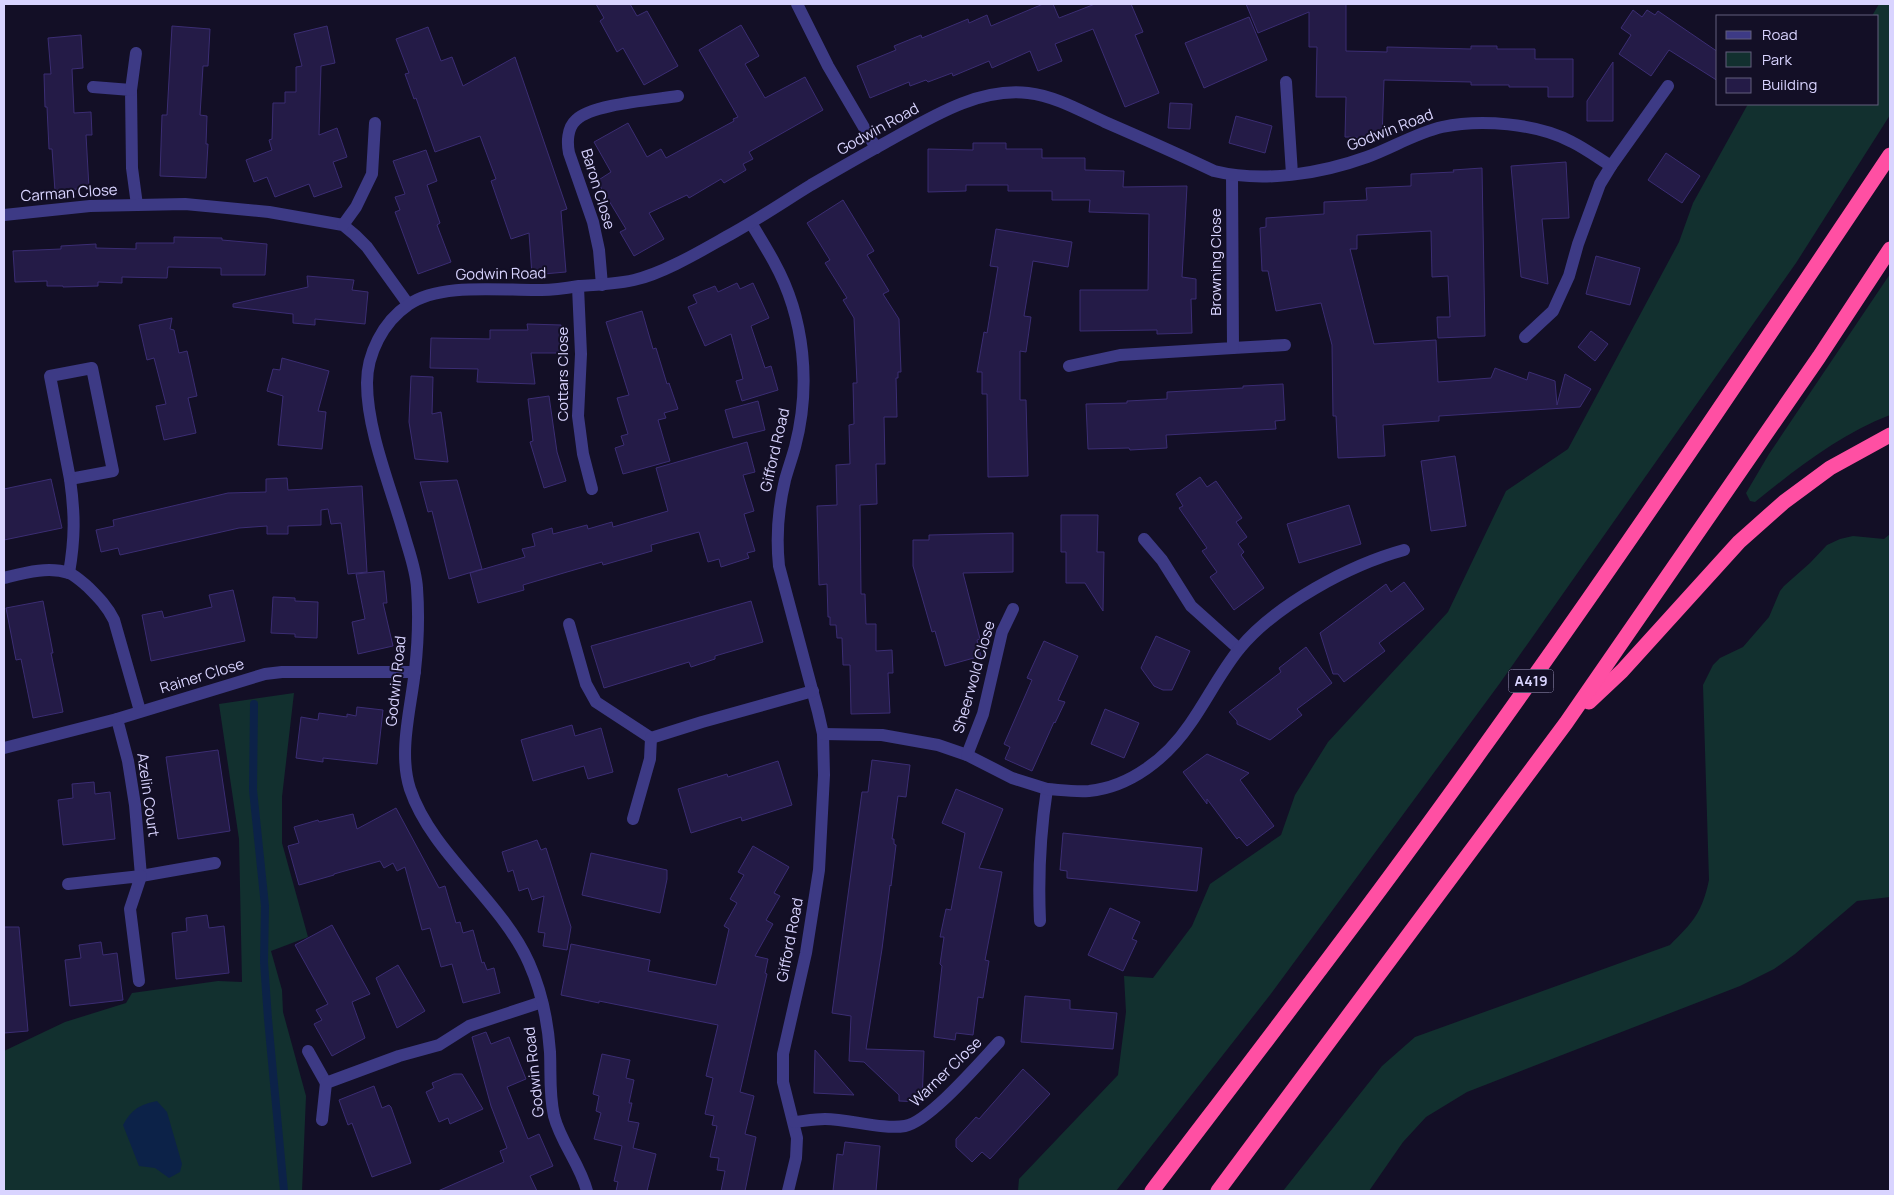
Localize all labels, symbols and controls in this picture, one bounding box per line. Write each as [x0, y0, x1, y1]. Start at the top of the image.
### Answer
legend [1716, 15, 1879, 105]
text: Road [1762, 24, 1798, 45]
text: Park [1762, 49, 1792, 70]
text: Building [1762, 74, 1817, 95]
street label: Godwin Road [833, 97, 923, 160]
street label: Godwin Road [1344, 103, 1436, 156]
street label: Baron Close [576, 146, 621, 232]
street label: Carman Close [20, 179, 118, 206]
street label: Browning Close [1205, 208, 1226, 316]
street label: Godwin Road [455, 262, 547, 285]
street label: Cottars Close [552, 326, 573, 421]
street label: Gifford Road [755, 406, 794, 494]
street label: Sheerwold Close [947, 618, 1000, 736]
street label: Godwin Road [380, 635, 411, 727]
street label: Rainer Close [157, 653, 247, 698]
road number: A419 [1508, 669, 1554, 692]
street label: Azelin Court [132, 752, 165, 838]
street label: Gifford Road [771, 896, 808, 984]
street label: Godwin Road [518, 1026, 549, 1118]
street label: Warner Close [905, 1032, 986, 1111]

